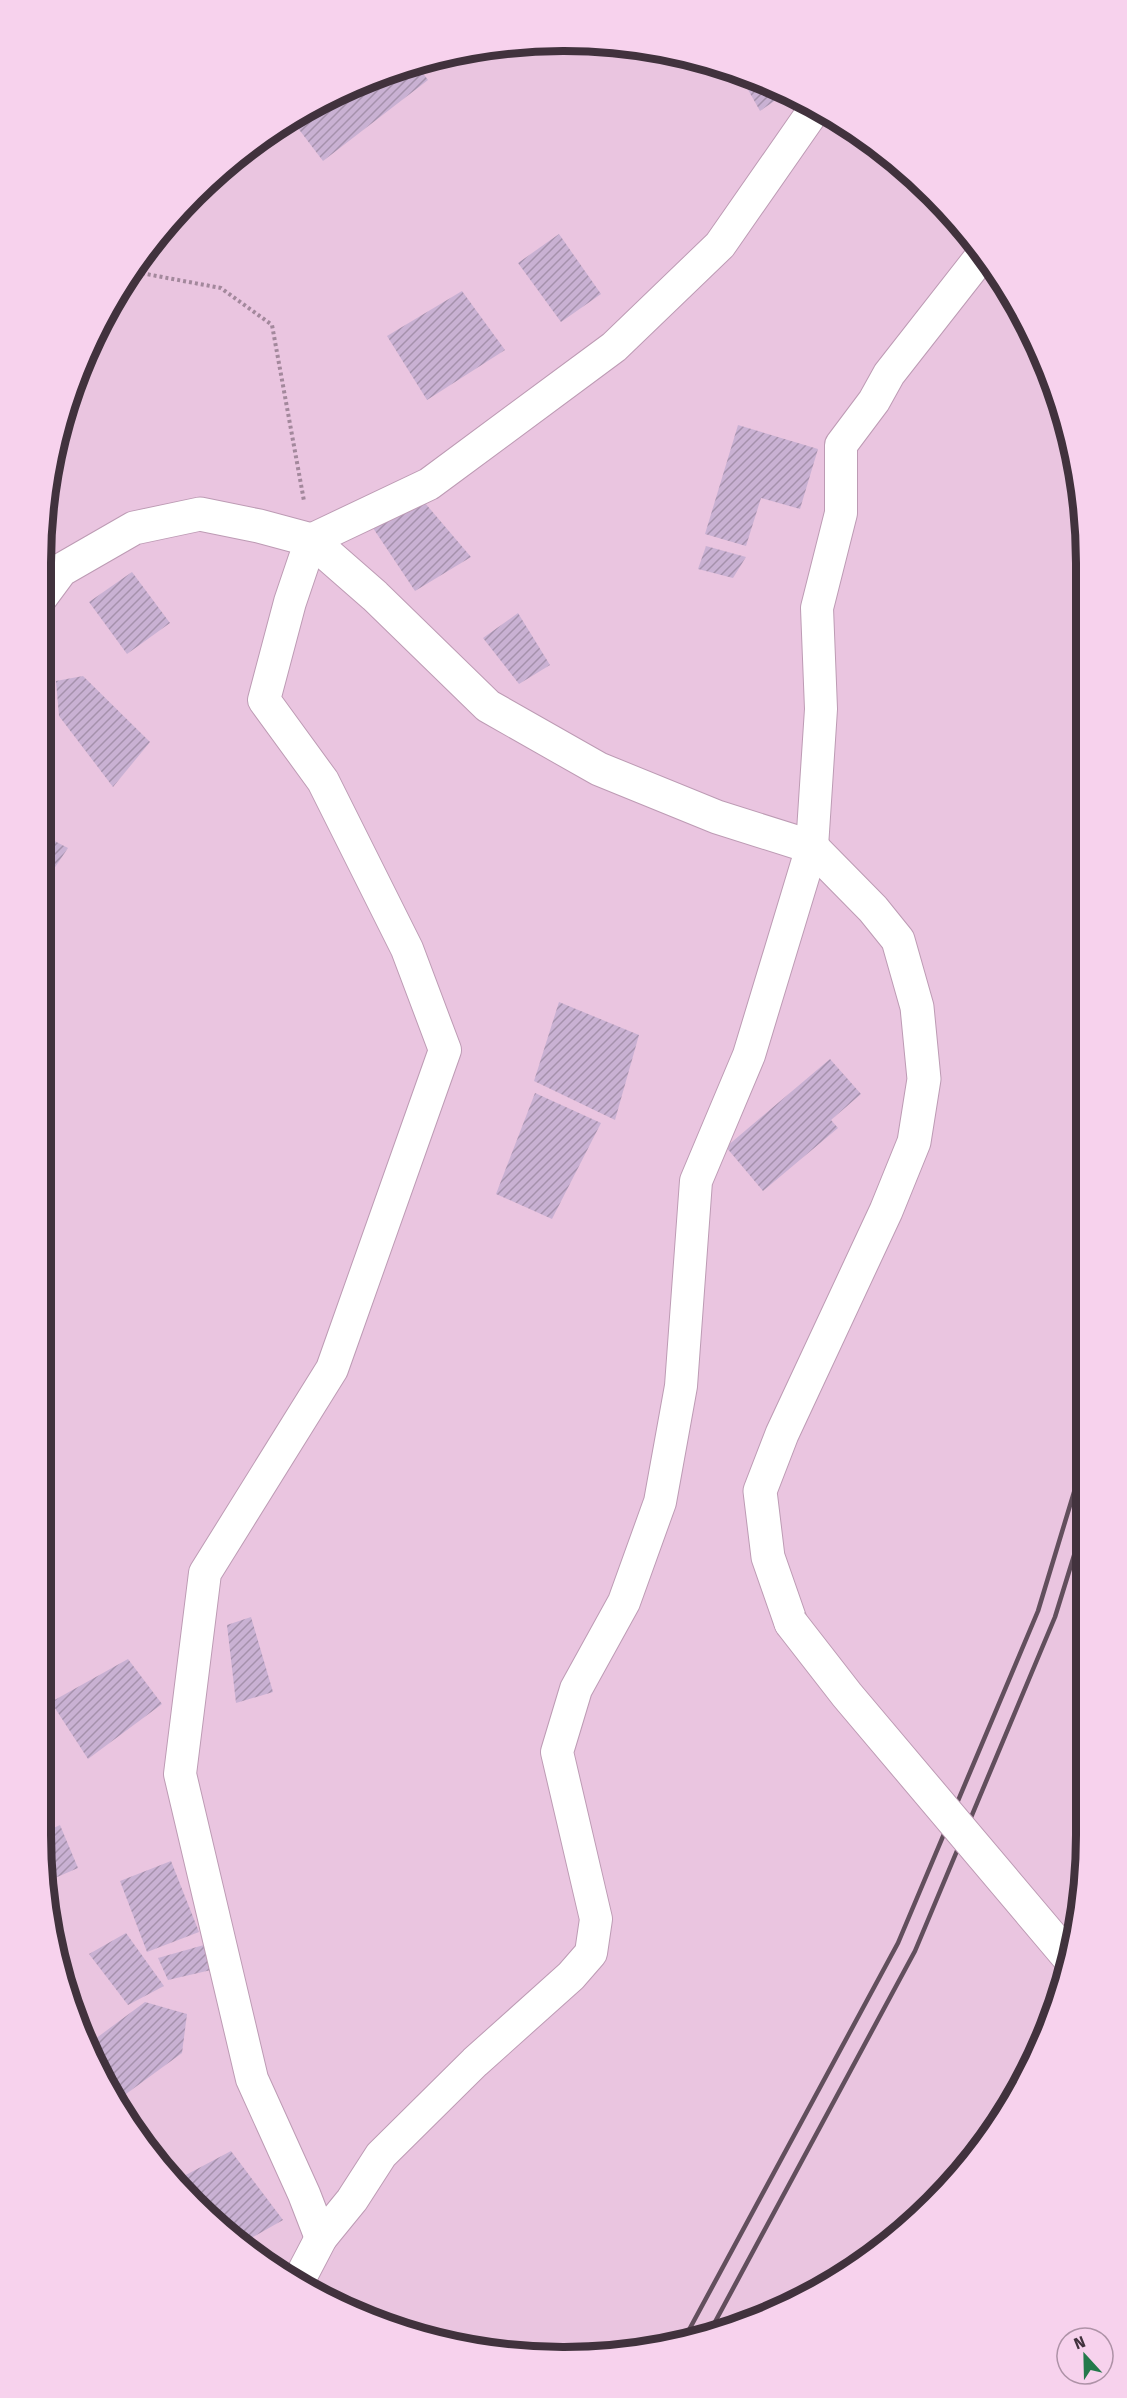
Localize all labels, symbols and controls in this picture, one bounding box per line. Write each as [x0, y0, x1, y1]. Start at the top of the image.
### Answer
north arrow [1055, 2326, 1115, 2386]
text: N [1071, 2332, 1088, 2353]

